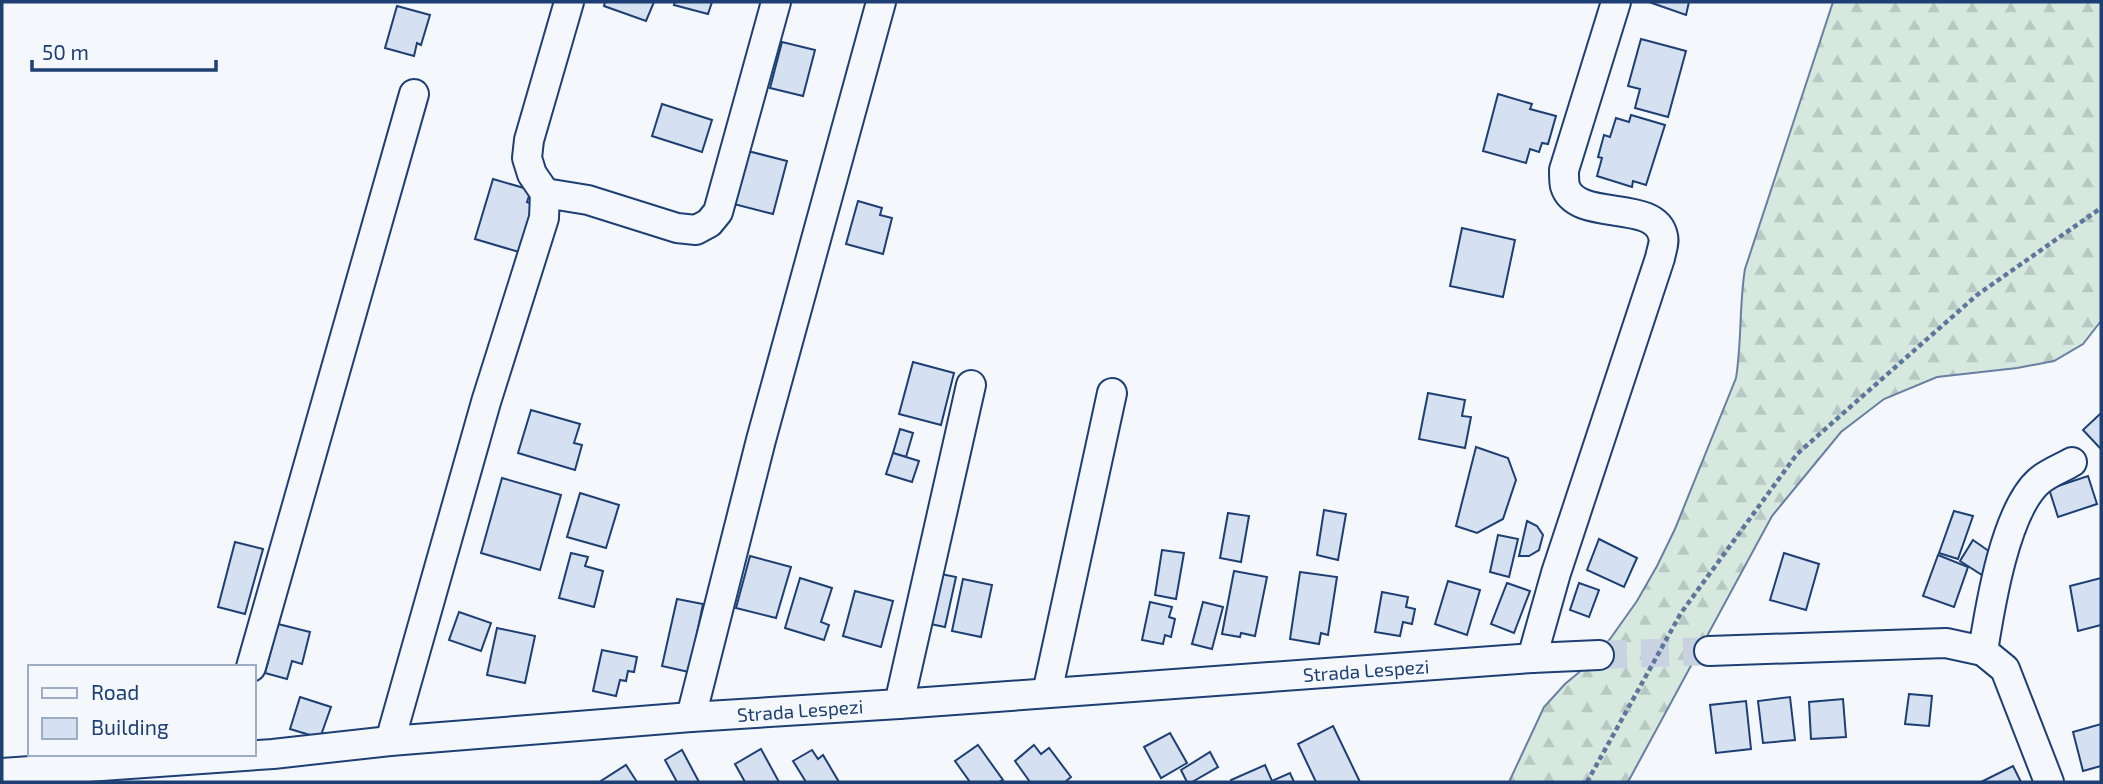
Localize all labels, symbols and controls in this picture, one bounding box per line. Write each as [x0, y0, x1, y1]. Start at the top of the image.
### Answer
scale bar [32, 28, 215, 72]
text: 50 m [42, 39, 89, 64]
street label: Strada Lespezi [1302, 654, 1430, 686]
legend [28, 665, 256, 756]
text: Road [91, 679, 139, 704]
street label: Strada Lespezi [736, 694, 864, 726]
text: Building [91, 714, 169, 739]

